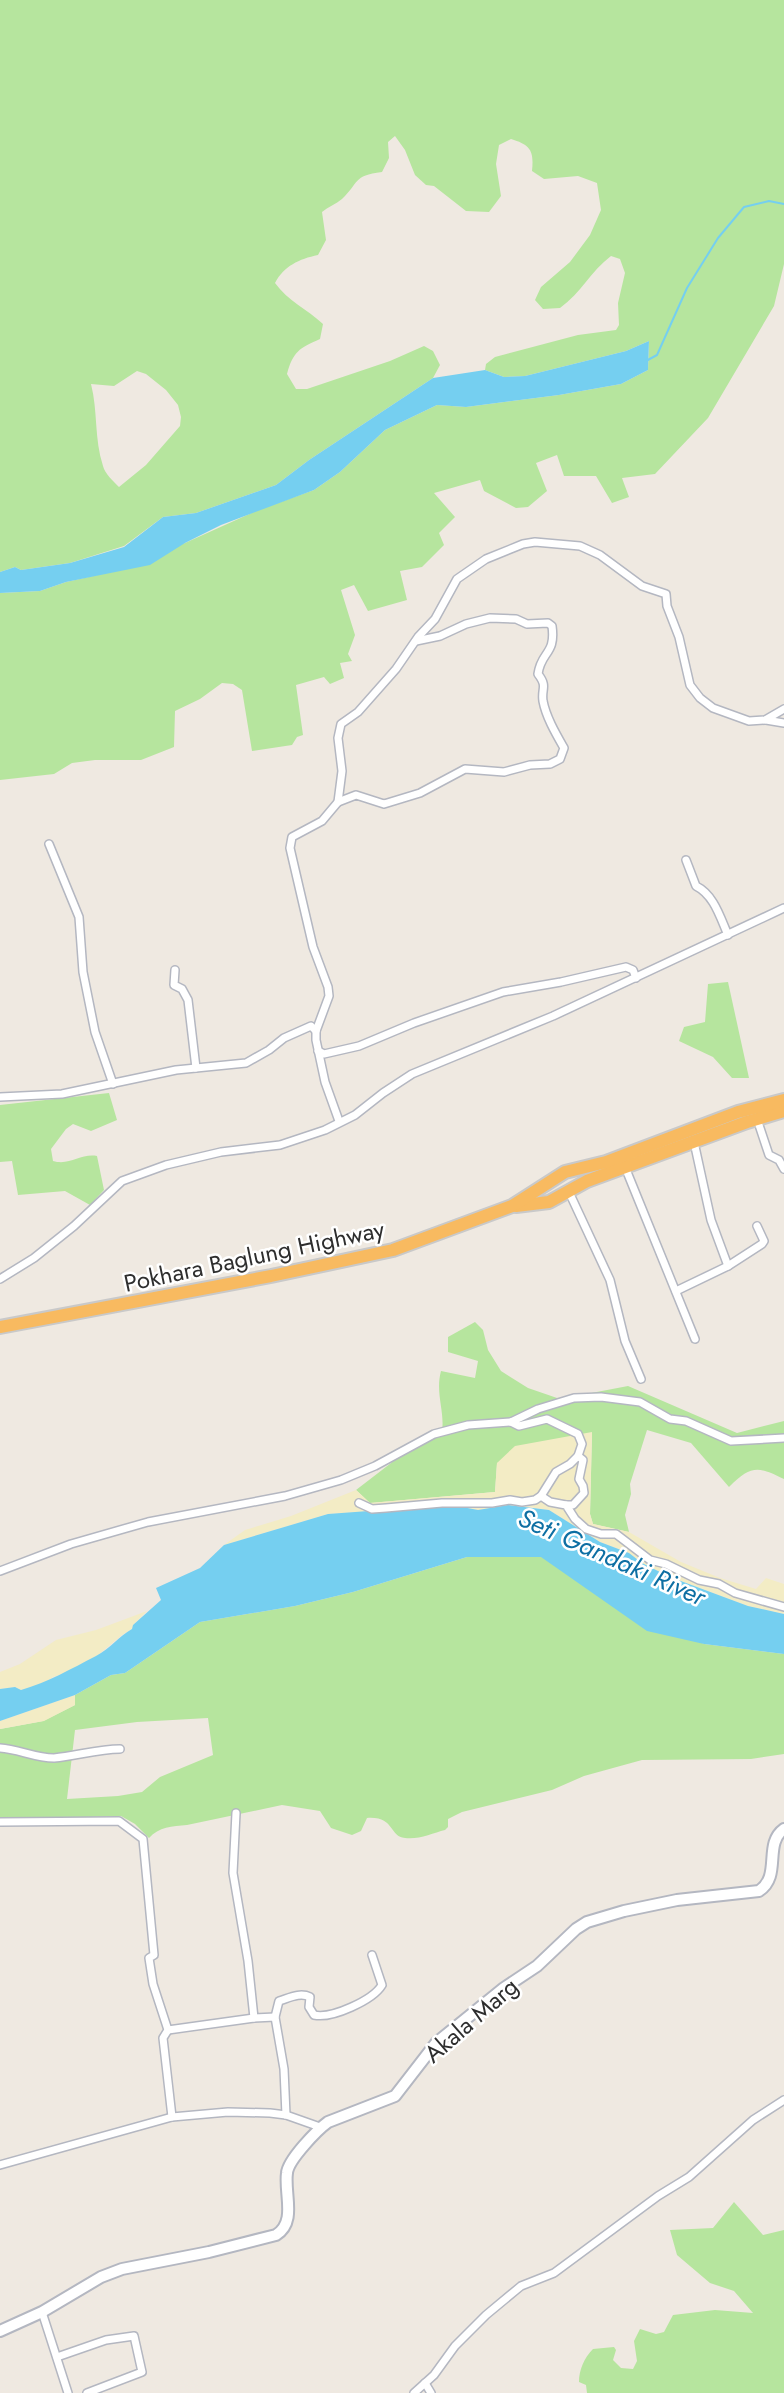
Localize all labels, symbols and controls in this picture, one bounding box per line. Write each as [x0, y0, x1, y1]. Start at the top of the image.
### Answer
street label: Pokhara Baglung Highway [121, 1211, 388, 1301]
water label: Seti Gandaki River [512, 1499, 713, 1616]
street label: Akala Marg [416, 1969, 526, 2071]

